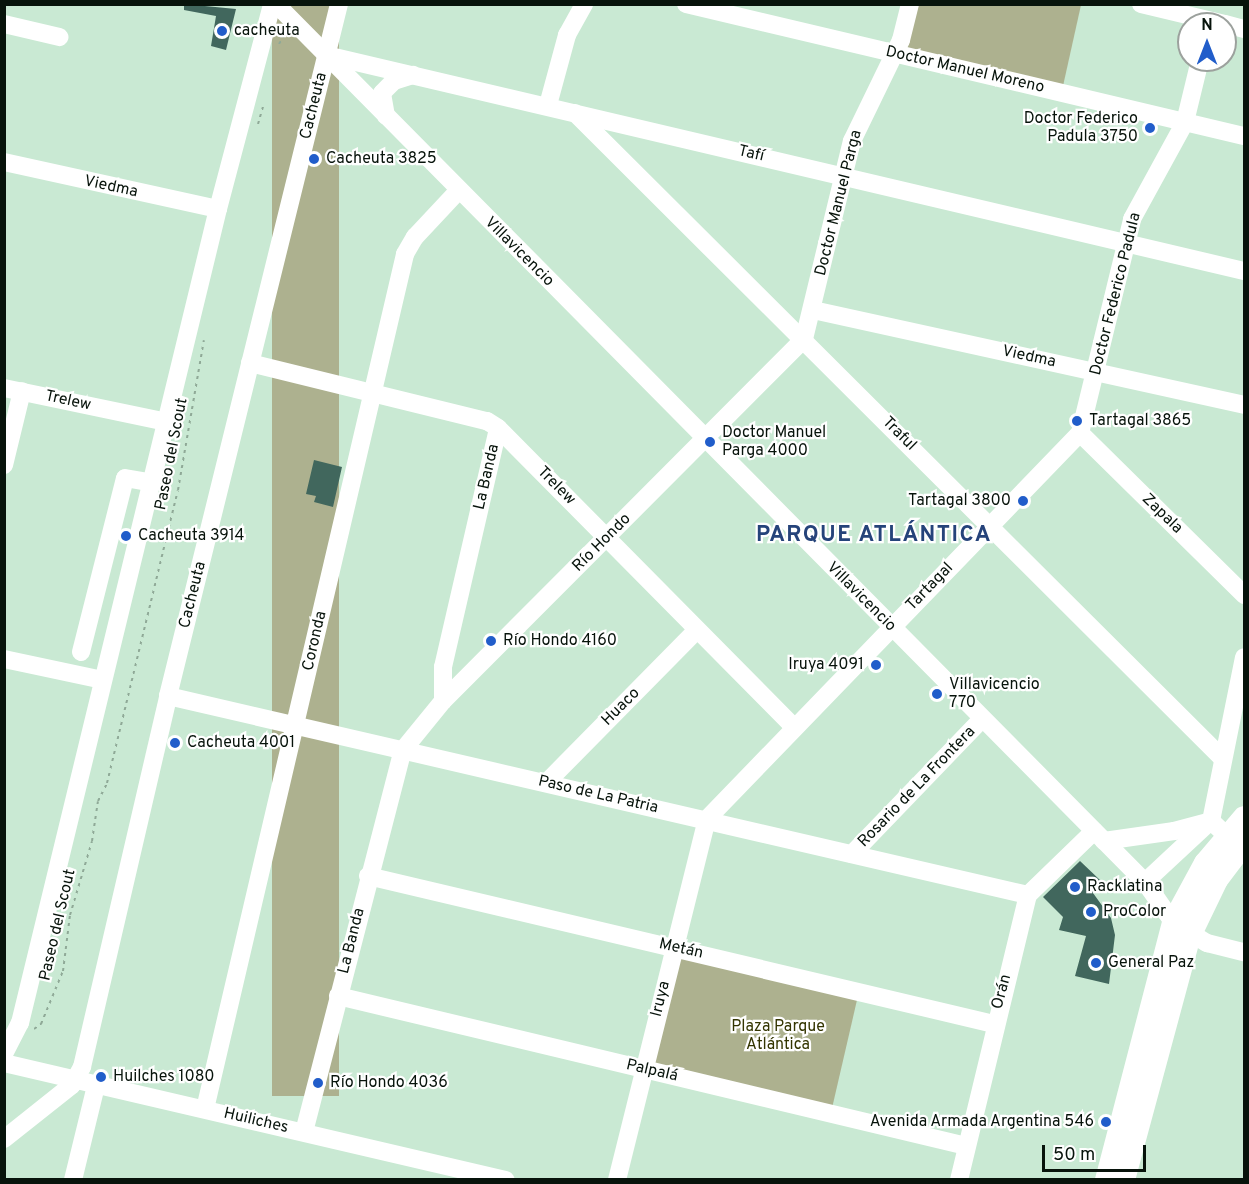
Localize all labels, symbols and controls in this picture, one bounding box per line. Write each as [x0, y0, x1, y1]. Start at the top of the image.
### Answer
north arrow [1177, 12, 1237, 72]
text: N [1201, 16, 1213, 36]
place label: cacheuta [234, 21, 300, 41]
marker: cacheuta [215, 24, 229, 38]
street label: Doctor Manuel Moreno [884, 42, 1046, 98]
street label: Cacheuta [296, 71, 332, 141]
place label: Doctor Federico Padula 3750 [1024, 109, 1138, 147]
marker: Doctor Federico Padula 3750 [1143, 121, 1157, 135]
street label: Doctor Manuel Parga [812, 128, 866, 278]
street label: Tafí [736, 142, 766, 166]
place label: Cacheuta 3825 [326, 149, 437, 169]
marker: Cacheuta 3825 [307, 152, 321, 166]
street label: Viedma [82, 172, 140, 202]
street label: Doctor Federico Padula [1086, 211, 1146, 377]
street label: Villavicencio [480, 213, 558, 291]
street label: Viedma [1000, 342, 1058, 372]
street label: Trelew [43, 387, 93, 415]
street label: Paseo del Scout [152, 396, 192, 512]
place label: Tartagal 3865 [1089, 411, 1191, 431]
street label: Traful [878, 413, 920, 455]
marker: Tartagal 3865 [1070, 414, 1084, 428]
place label: Doctor Manuel Parga 4000 [722, 423, 826, 461]
marker: Doctor Manuel Parga 4000 [703, 435, 717, 449]
street label: La Banda [470, 442, 504, 512]
street label: Trelew [533, 463, 579, 509]
street label: Zapala [1138, 490, 1186, 538]
place label: Tartagal 3800 [908, 491, 1011, 511]
marker: Tartagal 3800 [1016, 494, 1030, 508]
street label: Río Hondo [569, 510, 635, 576]
district label: PARQUE ATLÁNTICA [755, 523, 993, 549]
place label: Cacheuta 3914 [138, 526, 244, 546]
marker: Cacheuta 3914 [119, 529, 133, 543]
street label: Villavicencio [822, 558, 900, 636]
street label: Tartagal [902, 559, 958, 615]
street label: Cacheuta [175, 560, 211, 630]
street label: Coronda [299, 609, 331, 673]
place label: Río Hondo 4160 [503, 631, 617, 651]
marker: Río Hondo 4160 [484, 634, 498, 648]
place label: Iruya 4091 [788, 655, 864, 675]
marker: Iruya 4091 [869, 658, 883, 672]
place label: Villavicencio 770 [949, 675, 1040, 713]
street label: Huaco [598, 684, 644, 730]
marker: Villavicencio 770 [930, 687, 944, 701]
street label: Rosario de La Frontera [854, 723, 980, 851]
place label: Cacheuta 4001 [187, 733, 295, 753]
marker: Cacheuta 4001 [168, 736, 182, 750]
street label: Paso de La Patria [536, 772, 660, 818]
street label: Paseo del Scout [36, 867, 80, 983]
place label: Racklatina [1087, 877, 1162, 897]
marker: Racklatina [1068, 880, 1082, 894]
place label: ProColor [1103, 902, 1166, 922]
marker: ProColor [1084, 905, 1098, 919]
street label: La Banda [335, 906, 369, 976]
street label: Metán [657, 935, 705, 963]
place label: General Paz [1108, 953, 1194, 973]
marker: General Paz [1089, 956, 1103, 970]
street label: Orán [988, 972, 1016, 1012]
street label: Iruya [647, 979, 675, 1019]
park label: Plaza Parque Atlántica [731, 1017, 825, 1055]
street label: Palpalá [624, 1056, 680, 1086]
place label: Huilches 1080 [113, 1067, 215, 1087]
marker: Huilches 1080 [94, 1070, 108, 1084]
place label: Río Hondo 4036 [330, 1073, 448, 1093]
marker: Río Hondo 4036 [311, 1076, 325, 1090]
street label: Huiliches [222, 1104, 290, 1138]
place label: Avenida Armada Argentina 546 [868, 1112, 1094, 1132]
marker: Avenida Armada Argentina 546 [1099, 1115, 1113, 1129]
scale bar [1045, 1133, 1148, 1171]
text: 50 m [1053, 1144, 1095, 1167]

